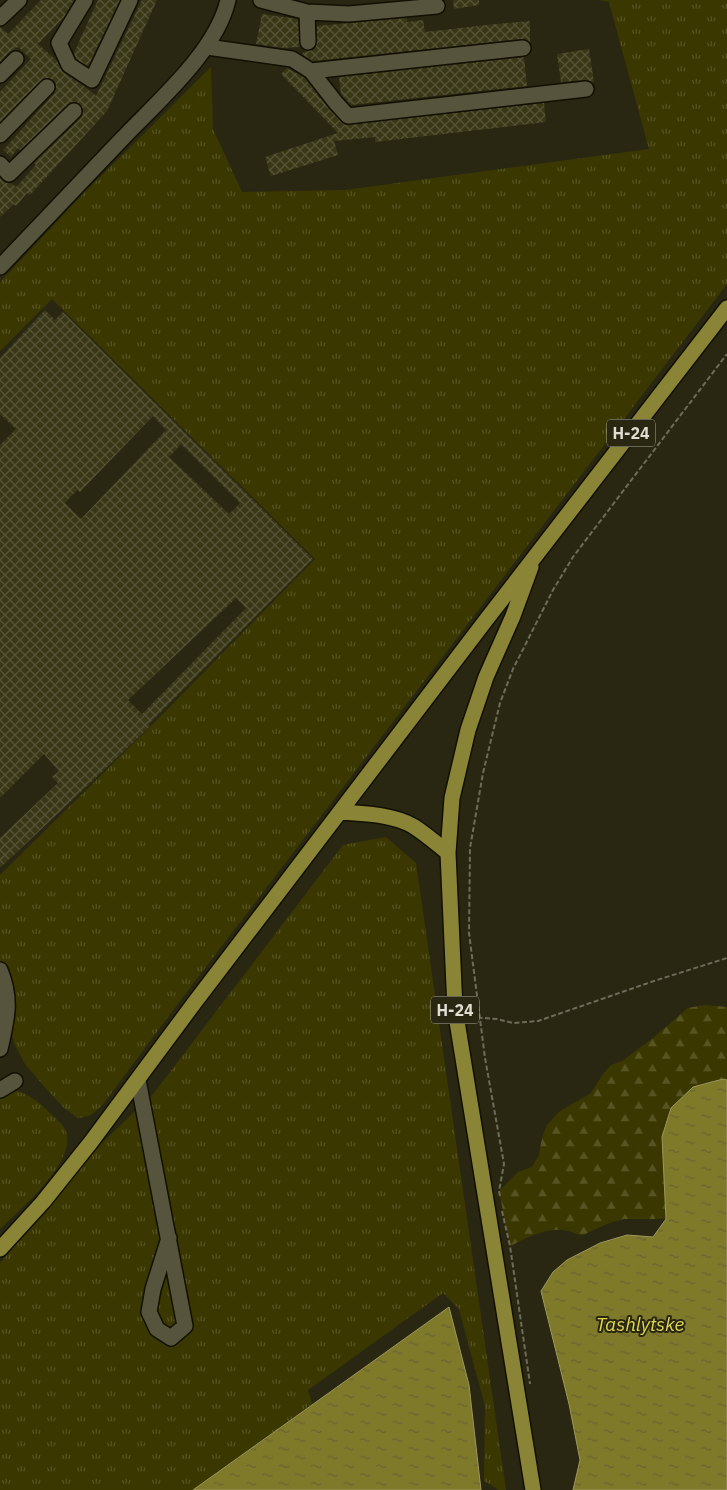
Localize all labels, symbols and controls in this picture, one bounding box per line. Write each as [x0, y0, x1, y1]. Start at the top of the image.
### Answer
road number: Н-24 [607, 419, 655, 446]
road number: Н-24 [431, 996, 479, 1024]
water label: Tashlytske [596, 1312, 685, 1336]

